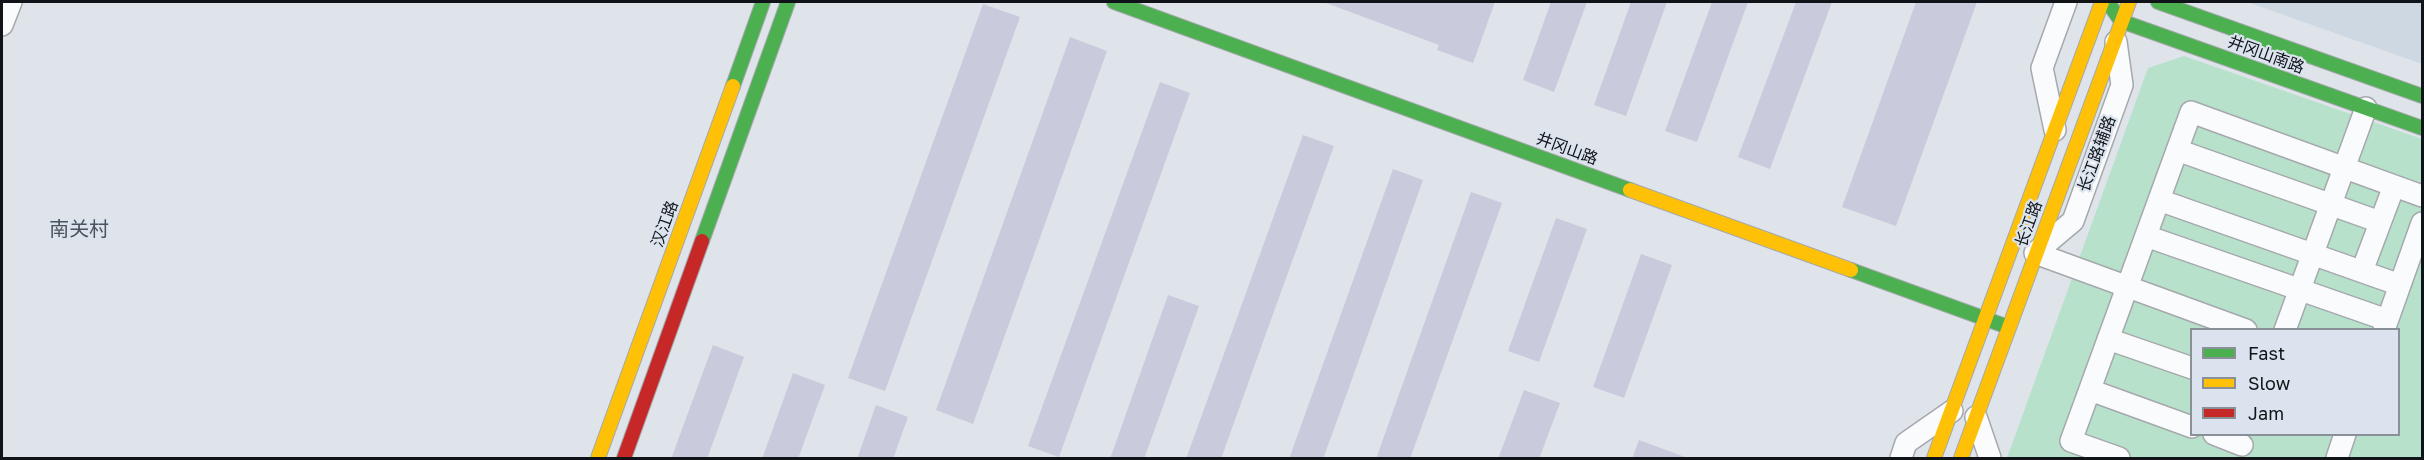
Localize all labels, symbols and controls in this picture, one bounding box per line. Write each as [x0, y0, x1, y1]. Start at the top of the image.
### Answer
street label: 井冈山南路 [2225, 32, 2307, 78]
street label: 长江路辅路 [2074, 113, 2120, 195]
street label: 井冈山路 [1534, 129, 1600, 169]
street label: 汉江路 [648, 198, 682, 250]
street label: 长江路 [2012, 198, 2046, 250]
district label: 南关村 [49, 218, 109, 242]
legend [2190, 328, 2400, 436]
text: Fast [2248, 342, 2285, 364]
text: Slow [2248, 372, 2290, 394]
text: Jam [2248, 402, 2284, 424]

